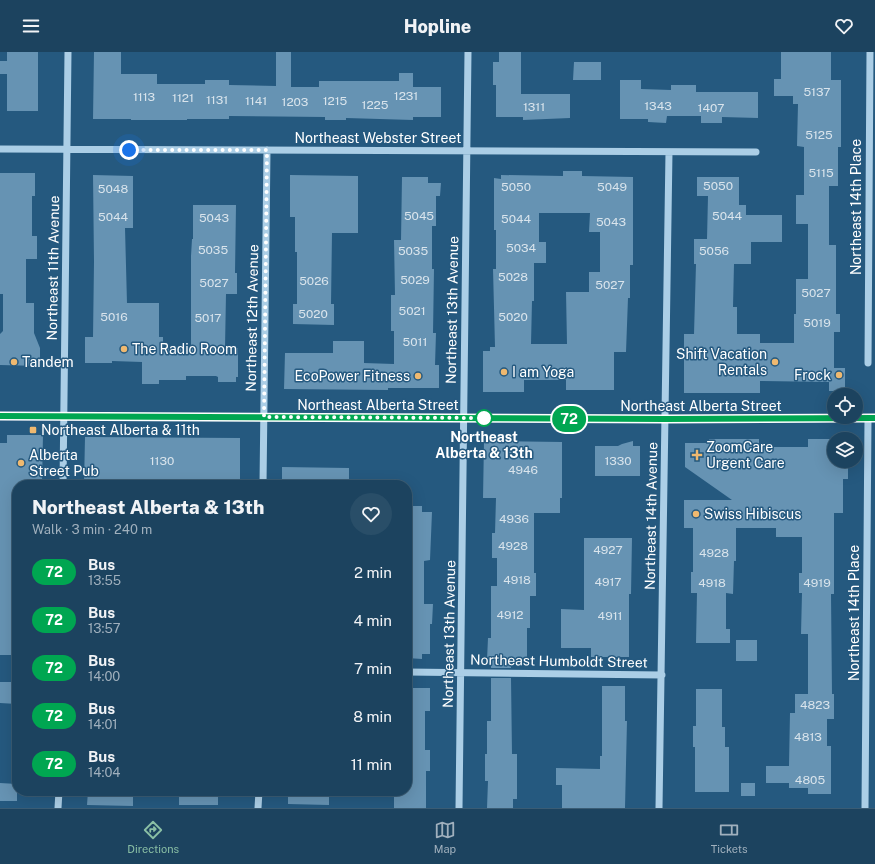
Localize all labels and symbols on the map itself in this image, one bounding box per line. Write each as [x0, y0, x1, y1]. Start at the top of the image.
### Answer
house number: 5137 [803, 85, 831, 99]
house number: 1231 [394, 89, 418, 103]
house number: 1113 [133, 90, 155, 104]
house number: 1121 [172, 91, 194, 105]
house number: 1131 [206, 93, 228, 107]
house number: 1141 [245, 94, 267, 108]
house number: 1215 [323, 94, 348, 108]
house number: 1203 [282, 95, 308, 109]
house number: 1225 [362, 98, 389, 112]
house number: 1343 [644, 99, 672, 113]
house number: 1311 [523, 100, 545, 114]
house number: 1407 [698, 101, 724, 115]
house number: 5125 [805, 128, 833, 142]
street label: Northeast Webster Street [295, 130, 461, 146]
street label: Northeast 14th Place [848, 139, 864, 275]
your location [119, 140, 139, 160]
house number: 5115 [808, 166, 834, 180]
house number: 5050 [703, 179, 733, 193]
house number: 5050 [501, 180, 531, 194]
house number: 5049 [597, 180, 627, 194]
house number: 5048 [98, 182, 128, 196]
street label: Northeast 11th Avenue [44, 195, 62, 341]
house number: 5045 [404, 209, 434, 223]
house number: 5044 [712, 209, 743, 223]
house number: 5044 [98, 210, 129, 224]
house number: 5043 [199, 211, 229, 225]
house number: 5044 [501, 212, 532, 226]
house number: 5043 [596, 215, 626, 229]
street label: Northeast 13th Avenue [443, 236, 461, 384]
house number: 5034 [506, 241, 536, 255]
house number: 5035 [198, 243, 228, 257]
street label: Northeast 12th Avenue [243, 244, 261, 392]
house number: 5035 [398, 244, 428, 258]
house number: 5056 [699, 244, 729, 258]
house number: 5028 [498, 270, 528, 284]
house number: 5029 [400, 273, 430, 287]
house number: 5026 [299, 274, 329, 288]
house number: 5027 [199, 276, 229, 290]
house number: 5027 [595, 278, 625, 292]
house number: 5027 [801, 286, 831, 300]
house number: 5021 [398, 304, 426, 318]
house number: 5020 [298, 307, 328, 321]
house number: 5016 [100, 310, 128, 324]
house number: 5020 [498, 310, 528, 324]
house number: 5017 [194, 311, 222, 325]
house number: 5019 [803, 316, 831, 330]
house number: 5011 [403, 335, 427, 349]
place label: The Radio Room [132, 341, 237, 357]
marker: The Radio Room [119, 344, 129, 354]
place label: Shift Vacation Rentals [676, 346, 767, 378]
place label: Tandem [22, 354, 74, 370]
marker: Tandem [9, 357, 19, 367]
marker: Shift Vacation Rentals [770, 357, 780, 367]
place label: I am Yoga [512, 364, 574, 380]
marker: I am Yoga [499, 367, 509, 377]
place label: Frock [794, 367, 831, 383]
place label: EcoPower Fitness [294, 368, 410, 384]
marker: Frock [834, 370, 844, 380]
marker: EcoPower Fitness [413, 371, 423, 381]
street label: Northeast Alberta Street [297, 397, 459, 413]
street label: Northeast Alberta Street [620, 398, 782, 414]
line badge: 72 [551, 406, 587, 432]
marker: Northeast Alberta & 13th [475, 409, 493, 427]
place label: Northeast Alberta & 11th [41, 422, 200, 438]
marker: Northeast Alberta & 11th [28, 425, 38, 435]
place label: Northeast Alberta & 13th [435, 429, 533, 461]
place label: ZoomCare Urgent Care [706, 439, 785, 471]
street label: Northeast 14th Avenue [642, 442, 660, 590]
place label: Alberta Street Pub [29, 447, 99, 479]
marker: ZoomCare Urgent Care [691, 449, 703, 461]
house number: 1130 [150, 454, 174, 468]
house number: 1330 [604, 454, 632, 468]
marker: Alberta Street Pub [16, 458, 26, 468]
house number: 4946 [508, 463, 538, 477]
place label: Swiss Hibiscus [704, 506, 801, 522]
marker: Swiss Hibiscus [691, 509, 701, 519]
house number: 4936 [499, 512, 529, 526]
house number: 4928 [498, 539, 528, 553]
house number: 4927 [593, 543, 623, 557]
street label: Northeast 14th Place [846, 545, 862, 681]
house number: 4928 [699, 546, 729, 560]
street label: Northeast 13th Avenue [440, 560, 458, 708]
house number: 4918 [503, 573, 531, 587]
house number: 4917 [594, 575, 622, 589]
house number: 4918 [698, 576, 726, 590]
house number: 4919 [803, 576, 831, 590]
house number: 4912 [496, 608, 524, 622]
house number: 4911 [598, 609, 622, 623]
street label: Northeast Humboldt Street [470, 651, 648, 671]
house number: 4823 [800, 698, 830, 712]
house number: 4813 [794, 730, 822, 744]
house number: 4805 [795, 773, 825, 787]

